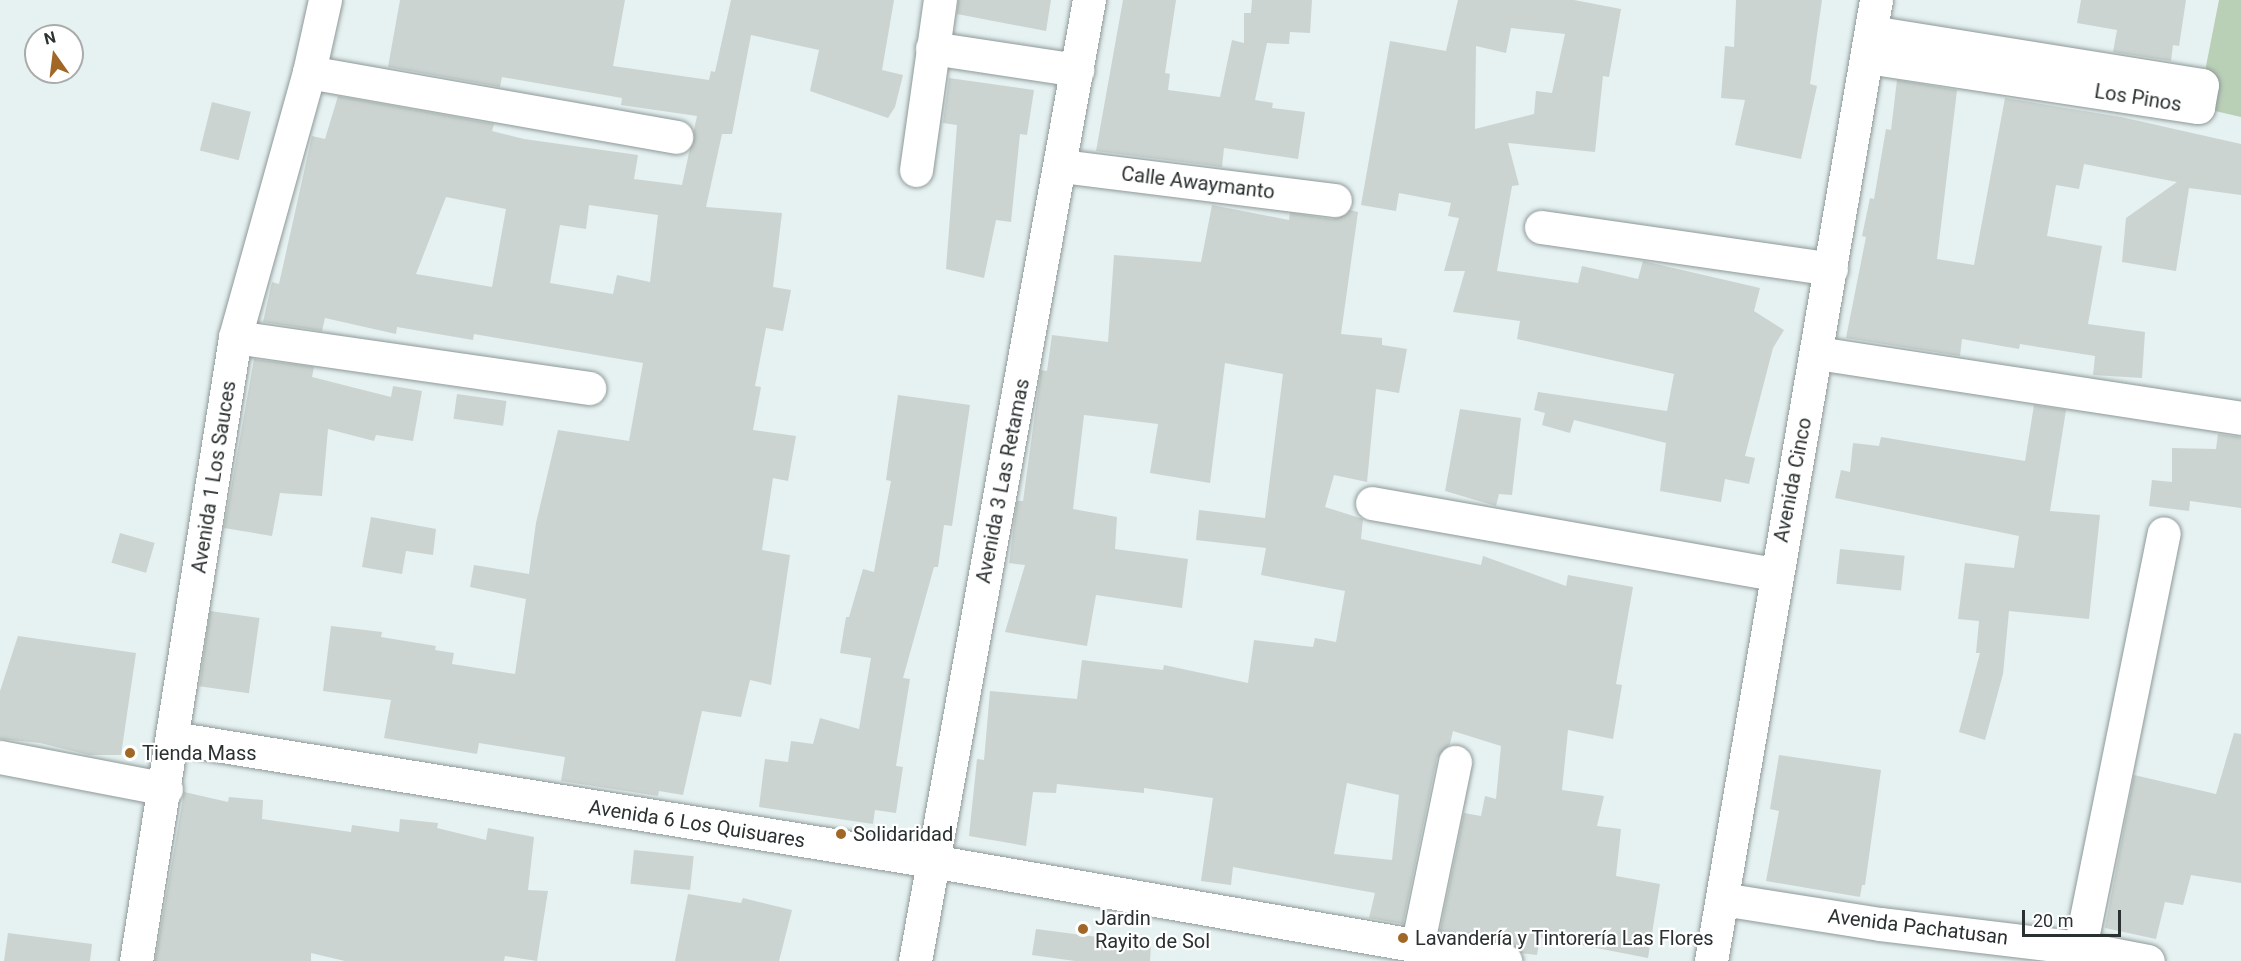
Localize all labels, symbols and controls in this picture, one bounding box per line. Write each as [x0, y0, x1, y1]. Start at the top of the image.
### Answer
north arrow [24, 24, 84, 84]
text: N [42, 27, 58, 49]
street label: Los Pinos [2093, 79, 2183, 117]
street label: Calle Awaymanto [1120, 162, 1276, 204]
street label: Avenida 3 Las Retamas [971, 377, 1035, 585]
street label: Avenida 1 Los Sauces [187, 379, 241, 575]
street label: Avenida Cinco [1769, 416, 1817, 544]
place label: Tienda Mass [142, 741, 257, 765]
marker: Tienda Mass [123, 746, 137, 760]
street label: Avenida 6 Los Quisuares [587, 795, 807, 853]
place label: Solidaridad [853, 822, 953, 846]
marker: Solidaridad [834, 827, 848, 841]
scale bar [2025, 898, 2124, 936]
street label: Avenida Pachatusan [1827, 904, 2009, 950]
place label: Jardin Rayito de Sol [1095, 906, 1210, 953]
text: 20 m [2033, 910, 2073, 931]
marker: Jardin Rayito de Sol [1076, 922, 1090, 936]
place label: Lavandería y Tintorería Las Flores [1415, 926, 1714, 950]
marker: Lavandería y Tintorería Las Flores [1396, 931, 1410, 945]

